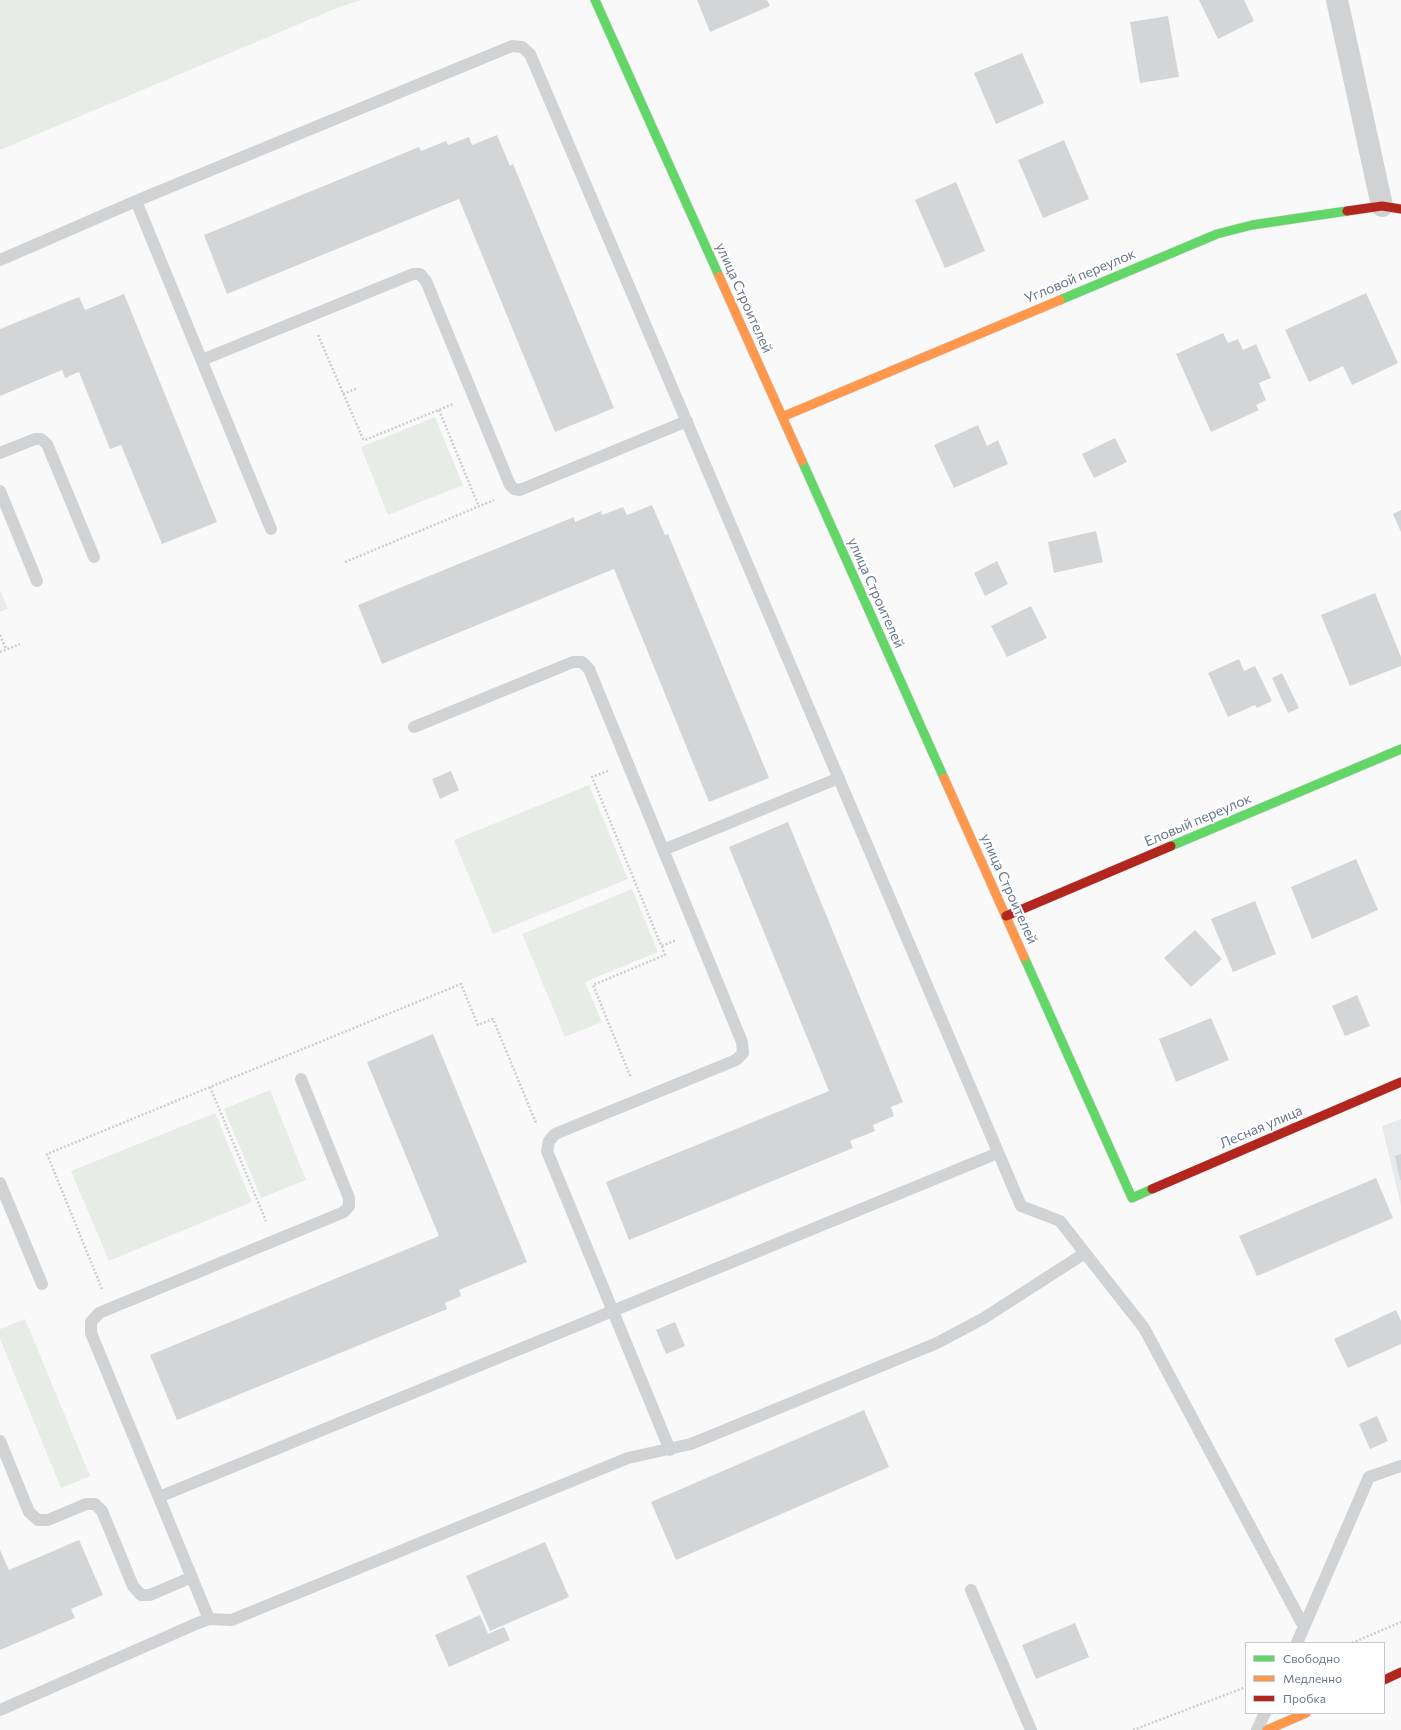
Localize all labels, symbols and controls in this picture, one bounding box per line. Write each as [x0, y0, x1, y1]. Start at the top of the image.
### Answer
street label: улица Строителей [712, 240, 776, 356]
street label: Угловой переулок [1022, 245, 1138, 307]
street label: улица Строителей [844, 535, 908, 651]
street label: Еловый переулок [1142, 790, 1254, 850]
street label: улица Строителей [977, 831, 1041, 947]
street label: Лесная улица [1217, 1102, 1305, 1152]
legend [1245, 1642, 1385, 1714]
text: Свободно [1283, 1651, 1340, 1665]
text: Медленно [1283, 1671, 1342, 1685]
text: Пробка [1283, 1691, 1326, 1705]

